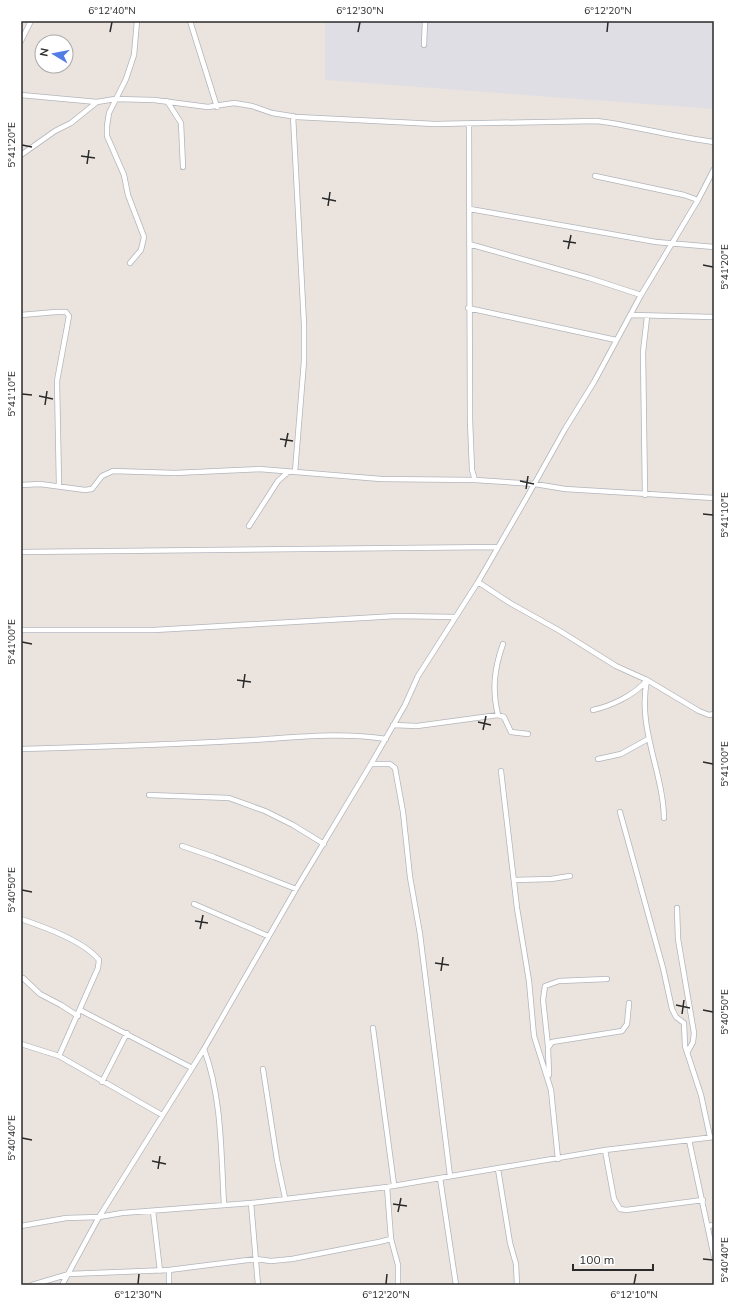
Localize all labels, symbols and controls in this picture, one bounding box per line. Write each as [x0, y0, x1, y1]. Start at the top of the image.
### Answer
text: 6°12'40"N [88, 4, 136, 17]
text: 6°12'30"N [336, 4, 384, 17]
text: 6°12'20"N [584, 4, 632, 17]
north arrow [34, 34, 74, 74]
text: N [37, 47, 52, 58]
text: 5°41'20"E [5, 122, 18, 168]
text: 5°41'20"E [718, 244, 731, 290]
text: 5°41'10"E [5, 371, 18, 417]
text: 5°41'10"E [718, 492, 731, 538]
text: 5°41'00"E [5, 619, 18, 665]
text: 5°41'00"E [718, 741, 731, 787]
text: 5°40'50"E [5, 867, 18, 913]
text: 5°40'50"E [718, 989, 731, 1035]
text: 5°40'40"E [5, 1115, 18, 1161]
text: 5°40'40"E [718, 1237, 731, 1283]
scale bar [573, 1246, 653, 1272]
text: 100 m [579, 1252, 614, 1267]
text: 6°12'30"N [114, 1288, 162, 1301]
text: 6°12'20"N [362, 1288, 410, 1301]
text: 6°12'10"N [610, 1288, 658, 1301]

